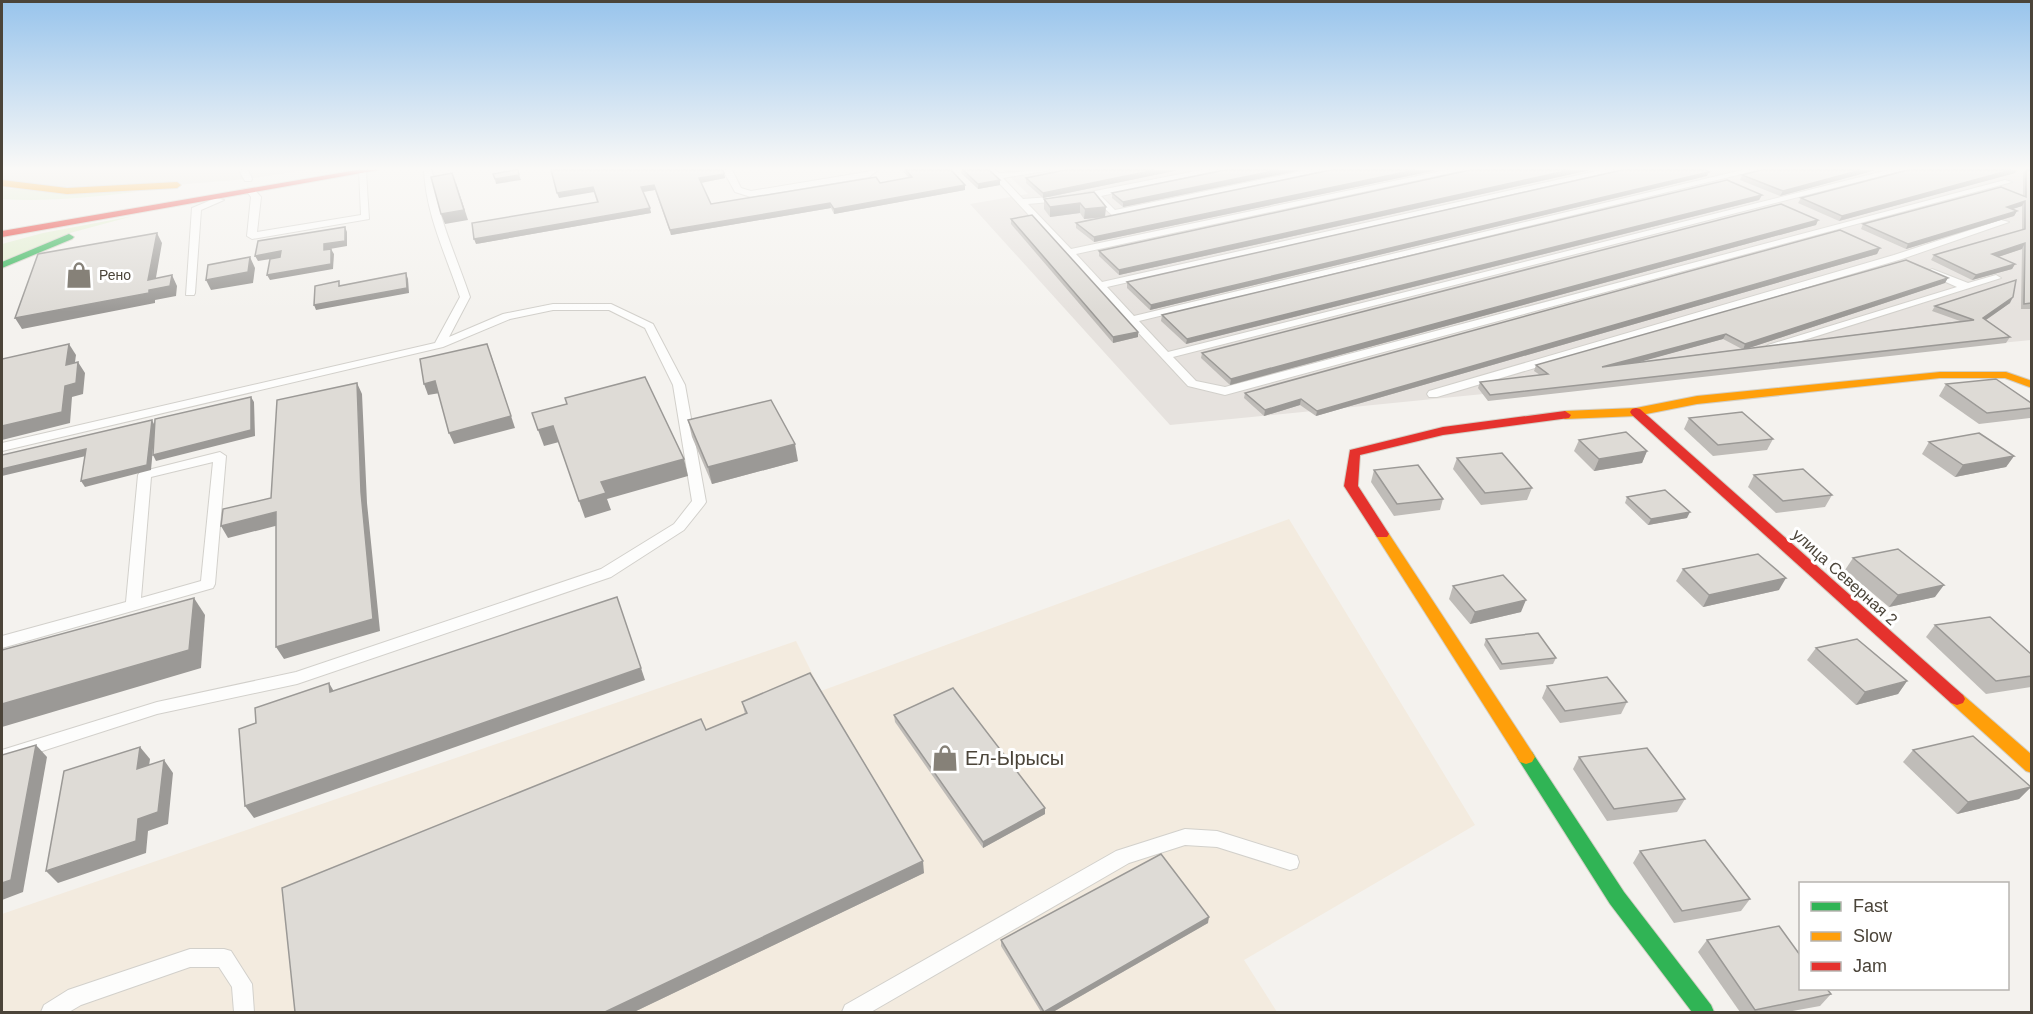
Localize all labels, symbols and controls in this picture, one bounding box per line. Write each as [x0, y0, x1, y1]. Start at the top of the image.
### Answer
shop icon: Рено [64, 260, 94, 290]
place label: Рено [99, 267, 131, 283]
street label: улица Северная 2 [1789, 526, 1901, 628]
shop icon: Ел-Ырысы [930, 743, 960, 773]
place label: Ел-Ырысы [965, 747, 1064, 769]
legend [1799, 882, 2009, 990]
text: Fast [1853, 896, 1888, 916]
text: Slow [1853, 926, 1893, 946]
text: Jam [1853, 956, 1887, 976]

